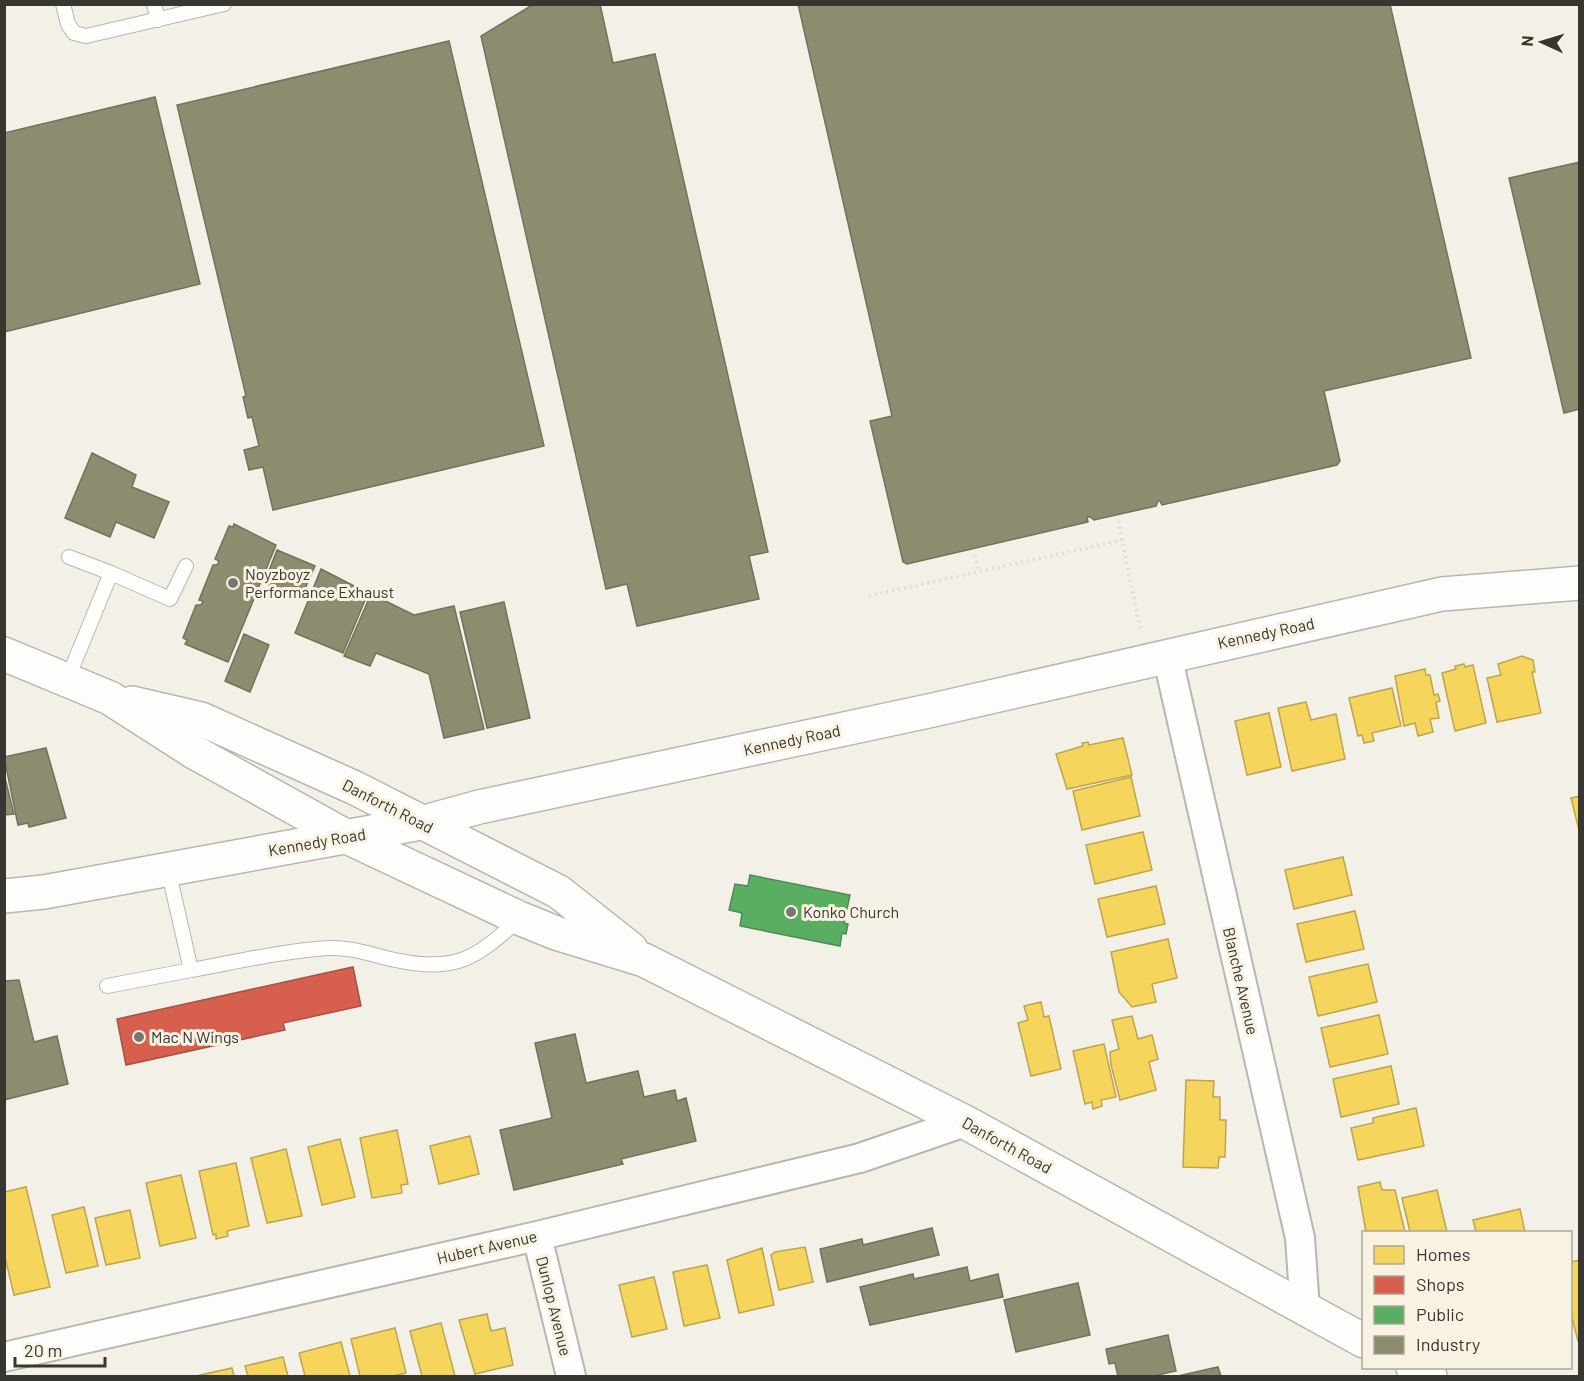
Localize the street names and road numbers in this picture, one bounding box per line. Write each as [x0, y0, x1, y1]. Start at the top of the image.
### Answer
street label: Kennedy Road [1216, 613, 1316, 652]
street label: Kennedy Road [742, 720, 842, 759]
street label: Danforth Road [340, 775, 437, 837]
street label: Kennedy Road [267, 824, 367, 859]
street label: Blanche Avenue [1220, 925, 1263, 1037]
street label: Danforth Road [959, 1112, 1055, 1177]
street label: Hubert Avenue [435, 1226, 539, 1267]
street label: Dunlop Avenue [533, 1254, 576, 1358]

